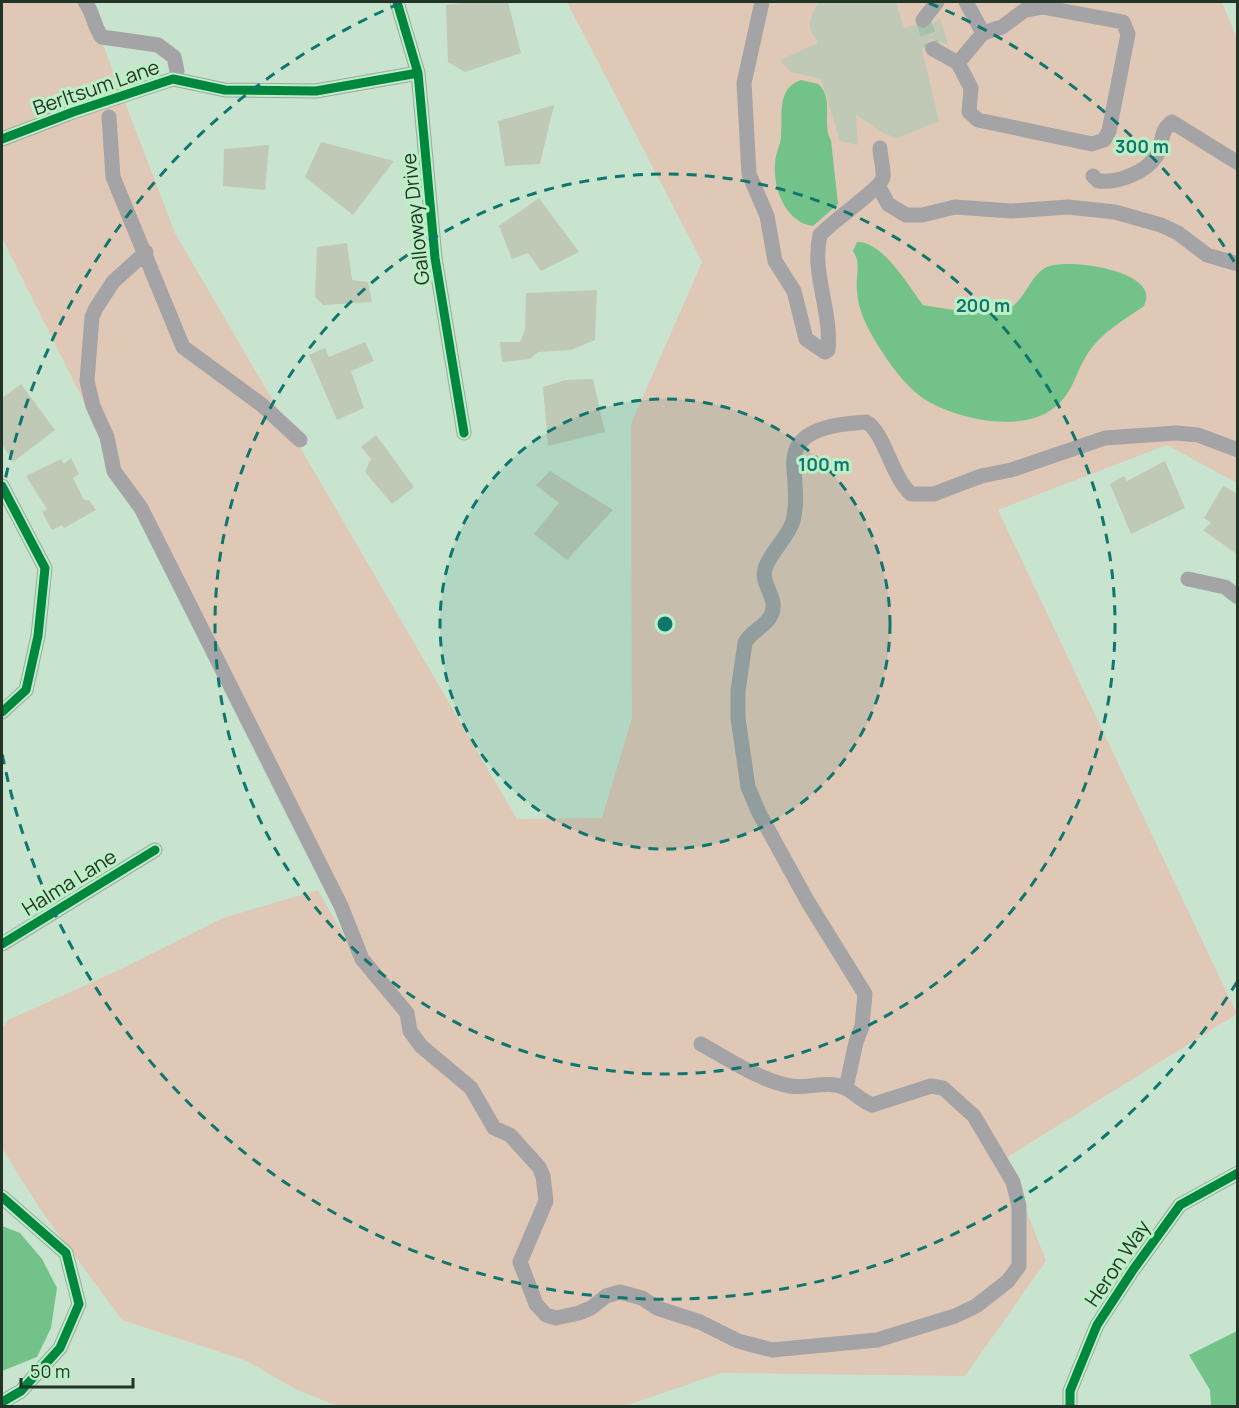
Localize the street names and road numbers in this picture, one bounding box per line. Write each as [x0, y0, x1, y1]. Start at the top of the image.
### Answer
street label: Berltsum Lane [29, 53, 163, 121]
street label: Galloway Drive [395, 152, 435, 286]
street label: Halma Lane [17, 842, 121, 922]
street label: Heron Way [1078, 1214, 1156, 1312]

